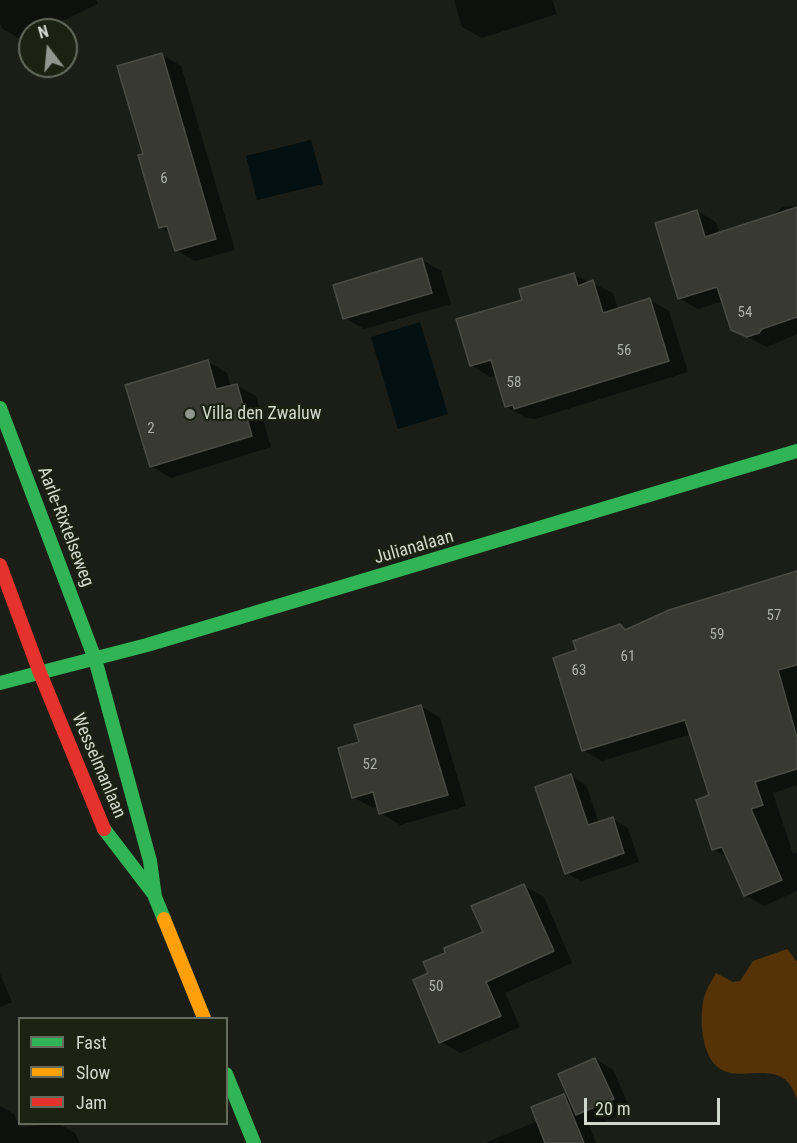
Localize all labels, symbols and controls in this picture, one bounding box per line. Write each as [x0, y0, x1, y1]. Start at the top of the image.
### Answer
north arrow [18, 18, 78, 78]
text: N [36, 22, 51, 43]
house number: 6 [160, 170, 168, 188]
house number: 54 [738, 304, 752, 322]
house number: 56 [617, 342, 631, 360]
house number: 58 [507, 374, 521, 392]
place label: Villa den Zwaluw [202, 403, 321, 425]
marker: Villa den Zwaluw [183, 407, 197, 421]
house number: 2 [147, 420, 155, 438]
street label: Aarle-Rixtelseweg [32, 464, 98, 590]
street label: Julianalaan [372, 526, 456, 570]
house number: 57 [767, 607, 781, 625]
house number: 59 [710, 626, 724, 644]
house number: 61 [621, 648, 635, 666]
house number: 63 [572, 662, 586, 680]
street label: Wesselmanlaan [66, 710, 130, 822]
house number: 52 [363, 756, 377, 774]
house number: 50 [429, 978, 443, 996]
legend [18, 1017, 228, 1125]
text: Fast [76, 1032, 107, 1053]
text: Slow [76, 1062, 110, 1083]
scale bar [587, 1086, 724, 1124]
text: Jam [76, 1092, 107, 1113]
text: 20 m [595, 1098, 630, 1119]

